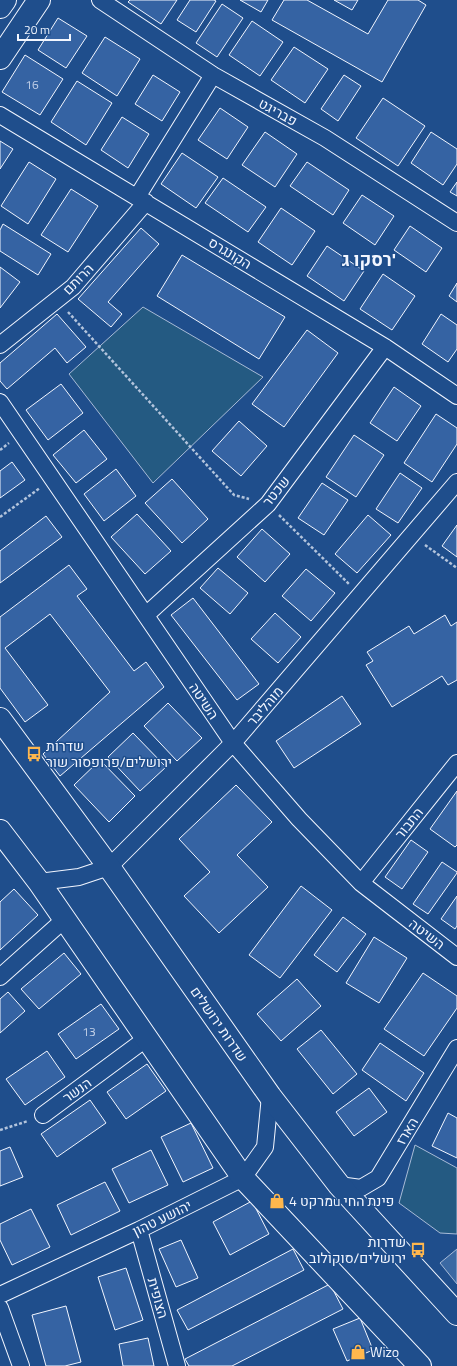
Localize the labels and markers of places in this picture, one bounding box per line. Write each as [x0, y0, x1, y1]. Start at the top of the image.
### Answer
place label: שדרות ירושלים/פרופסור שור [46, 735, 172, 772]
bus stop icon: שדרות ירושלים/פרופסור שור [25, 745, 43, 763]
place label: מרקט 4u פינת החי [289, 1190, 394, 1211]
shop icon: מרקט 4u פינת החי [268, 1192, 286, 1210]
place label: שדרות ירושלים/סוקולוב [309, 1231, 406, 1268]
bus stop icon: שדרות ירושלים/סוקולוב [409, 1241, 427, 1259]
place label: Wizo [370, 1341, 399, 1362]
shop icon: Wizo [349, 1343, 367, 1361]

